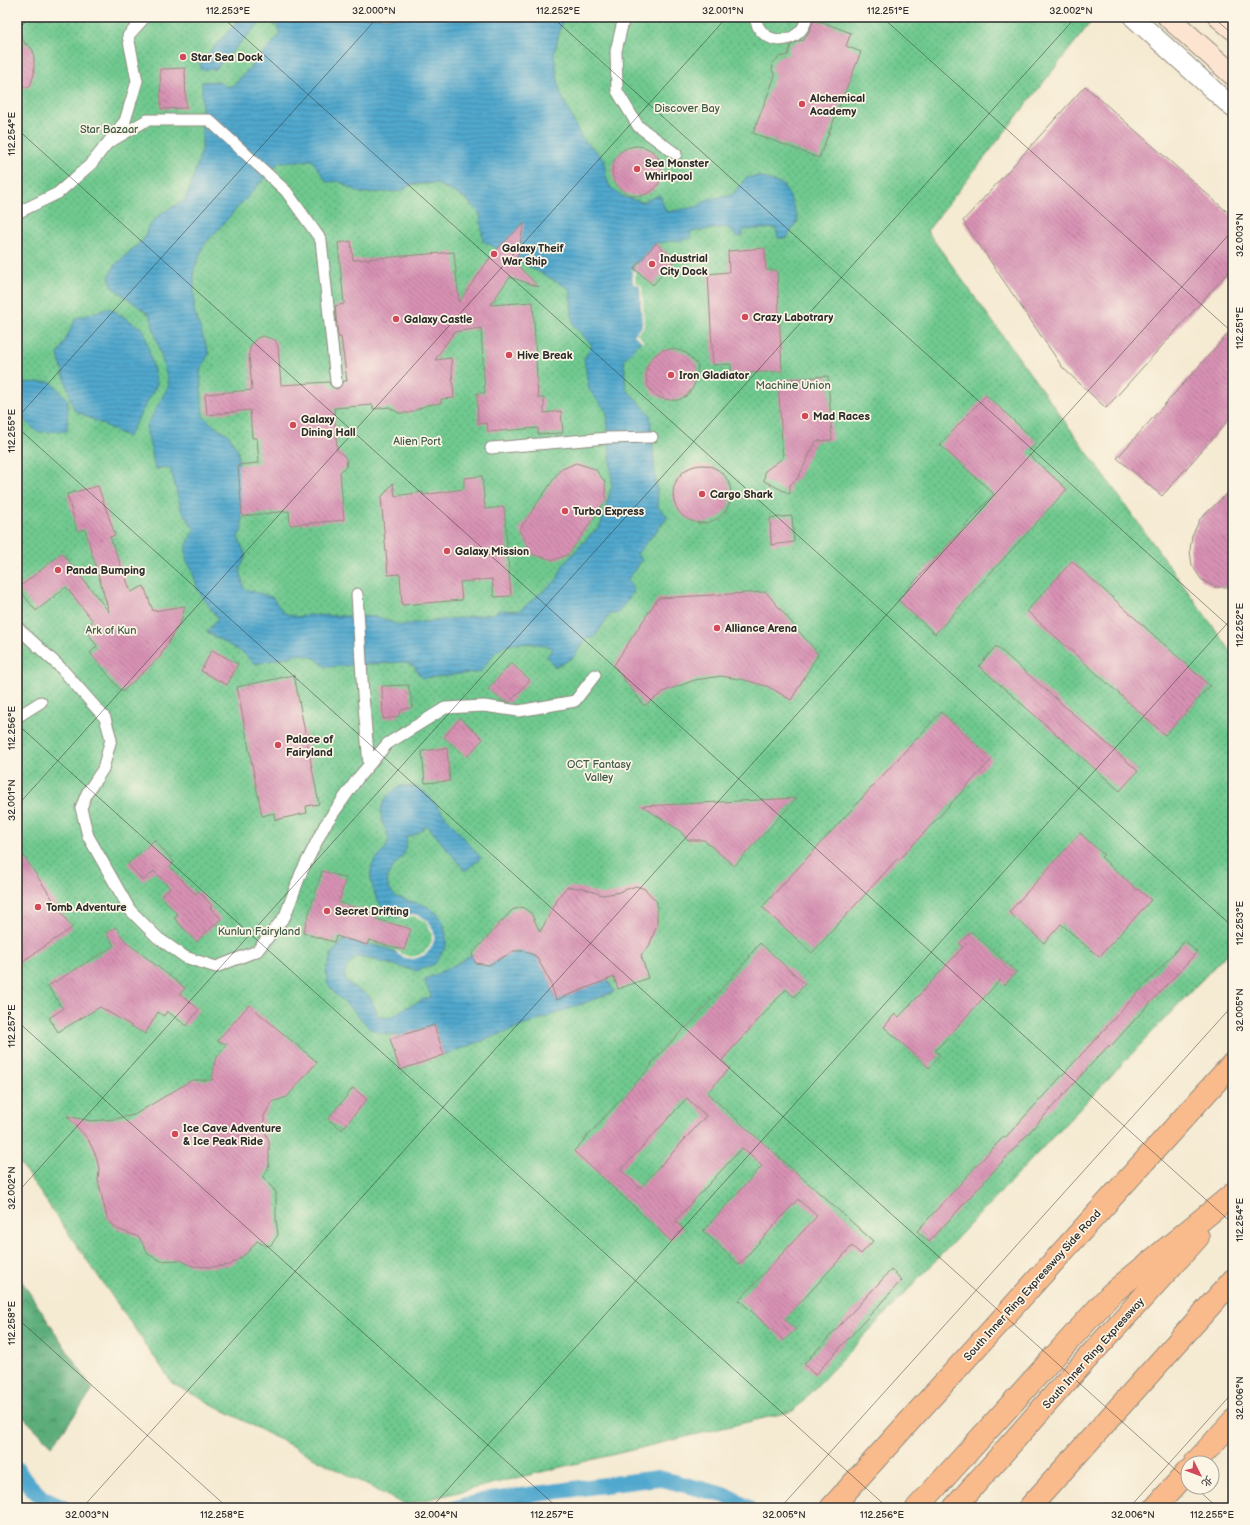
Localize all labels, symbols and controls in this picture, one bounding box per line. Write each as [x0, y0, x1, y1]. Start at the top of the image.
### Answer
text: 112.253°E [206, 5, 251, 17]
text: 32.000°N [352, 5, 396, 17]
text: 112.252°E [536, 5, 580, 17]
text: 32.001°N [702, 5, 744, 17]
text: 112.251°E [867, 5, 910, 17]
text: 32.002°N [1049, 5, 1093, 17]
place label: Star Sea Dock [191, 51, 263, 64]
marker: Star Sea Dock [178, 52, 188, 62]
place label: Alchemical Academy [809, 92, 865, 118]
marker: Alchemical Academy [797, 99, 807, 109]
park label: Discover Bay [654, 102, 720, 115]
text: 112.254°E [6, 112, 18, 156]
park label: Star Bazaar [80, 123, 139, 136]
place label: Sea Monster Whirlpool [645, 157, 709, 183]
marker: Sea Monster Whirlpool [632, 164, 642, 174]
text: 32.003°N [1234, 213, 1246, 257]
place label: Galaxy Theif War Ship [502, 242, 564, 268]
marker: Galaxy Theif War Ship [489, 249, 499, 259]
place label: Industrial City Dock [660, 252, 708, 278]
marker: Industrial City Dock [647, 259, 657, 269]
text: 112.251°E [1234, 306, 1246, 349]
place label: Crazy Labotrary [753, 311, 833, 324]
marker: Crazy Labotrary [740, 312, 750, 322]
place label: Galaxy Castle [404, 313, 472, 326]
marker: Galaxy Castle [391, 314, 401, 324]
place label: Hive Break [517, 349, 573, 362]
marker: Hive Break [504, 350, 514, 360]
place label: Iron Gladiator [679, 369, 750, 382]
marker: Iron Gladiator [666, 370, 676, 380]
park label: Machine Union [755, 379, 831, 392]
text: 112.255°E [6, 409, 18, 453]
place label: Mad Races [813, 410, 870, 423]
marker: Mad Races [800, 411, 810, 421]
place label: Galaxy Dining Hall [301, 413, 356, 439]
marker: Galaxy Dining Hall [288, 420, 298, 430]
park label: Alien Port [393, 435, 441, 448]
place label: Cargo Shark [710, 488, 773, 501]
marker: Cargo Shark [697, 489, 707, 499]
place label: Turbo Express [573, 505, 645, 518]
marker: Turbo Express [560, 506, 570, 516]
place label: Galaxy Mission [455, 545, 529, 558]
marker: Galaxy Mission [442, 546, 452, 556]
place label: Panda Bumping [66, 564, 145, 577]
marker: Panda Bumping [53, 565, 63, 575]
text: 112.252°E [1234, 603, 1246, 647]
place label: Alliance Arena [724, 622, 797, 635]
marker: Alliance Arena [712, 623, 722, 633]
park label: Ark of Kun [86, 624, 136, 637]
text: 112.256°E [6, 705, 18, 750]
place label: Palace of Fairyland [286, 733, 334, 759]
marker: Palace of Fairyland [273, 740, 283, 750]
park label: OCT Fantasy Valley [567, 758, 631, 784]
text: 32.001°N [6, 779, 18, 821]
text: 112.253°E [1234, 900, 1246, 945]
place label: Tomb Adventure [46, 901, 127, 914]
marker: Tomb Adventure [33, 902, 43, 912]
place label: Secret Drifting [335, 905, 409, 918]
marker: Secret Drifting [322, 906, 332, 916]
park label: Kunlun Fairyland [218, 925, 300, 938]
text: 32.005°N [1234, 988, 1246, 1032]
text: 112.257°E [6, 1004, 18, 1048]
place label: Ice Cave Adventure & Ice Peak Ride [183, 1122, 281, 1148]
marker: Ice Cave Adventure & Ice Peak Ride [170, 1129, 180, 1139]
text: 32.002°N [6, 1166, 18, 1210]
text: 112.254°E [1234, 1198, 1246, 1242]
street label: South Inner Ring Expressway Side Road [960, 1206, 1104, 1364]
street label: South Inner Ring Expressway [1040, 1295, 1146, 1411]
text: 112.258°E [6, 1300, 18, 1345]
text: 32.006°N [1234, 1376, 1246, 1420]
north arrow [1180, 1455, 1220, 1495]
text: 北 [1199, 1473, 1216, 1490]
text: 32.003°N [65, 1509, 109, 1521]
text: 112.258°E [200, 1509, 245, 1521]
text: 32.004°N [414, 1509, 458, 1521]
text: 112.257°E [530, 1509, 574, 1521]
text: 32.005°N [762, 1509, 806, 1521]
text: 112.256°E [860, 1509, 905, 1521]
text: 32.006°N [1111, 1509, 1155, 1521]
text: 112.255°E [1190, 1509, 1234, 1521]

